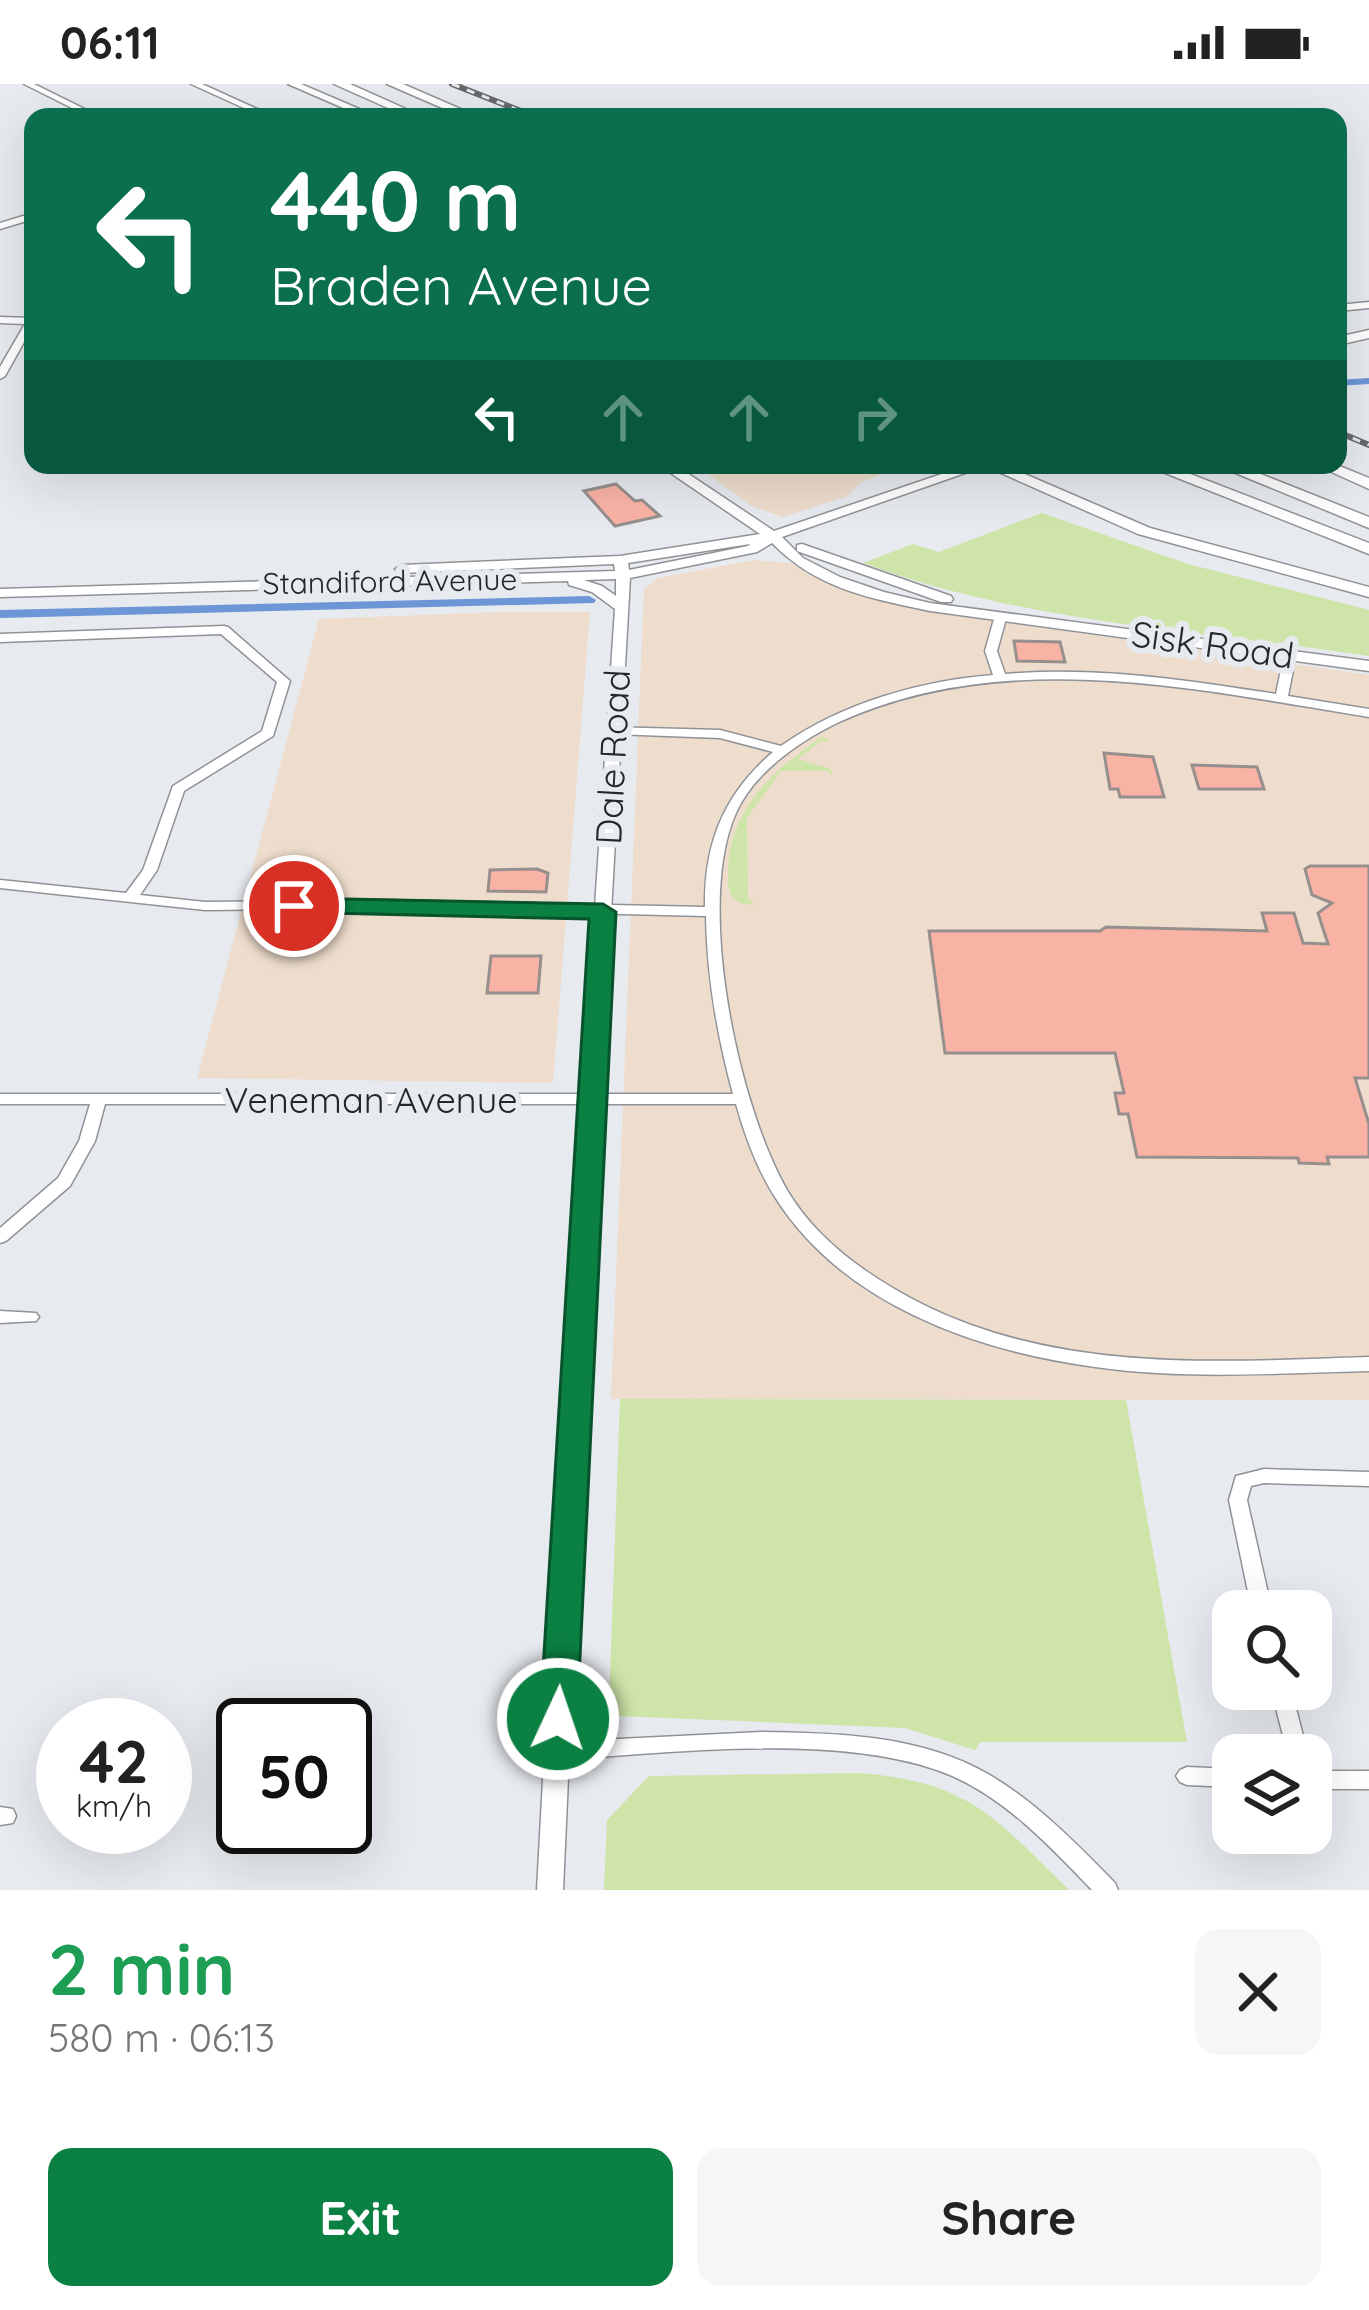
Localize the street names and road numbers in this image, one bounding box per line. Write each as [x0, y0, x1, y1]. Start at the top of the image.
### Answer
street label: Standiford Avenue [262, 560, 518, 602]
street label: Sisk Road [1129, 610, 1297, 678]
street label: Dale Road [585, 668, 639, 846]
street label: Veneman Avenue [224, 1077, 518, 1122]

